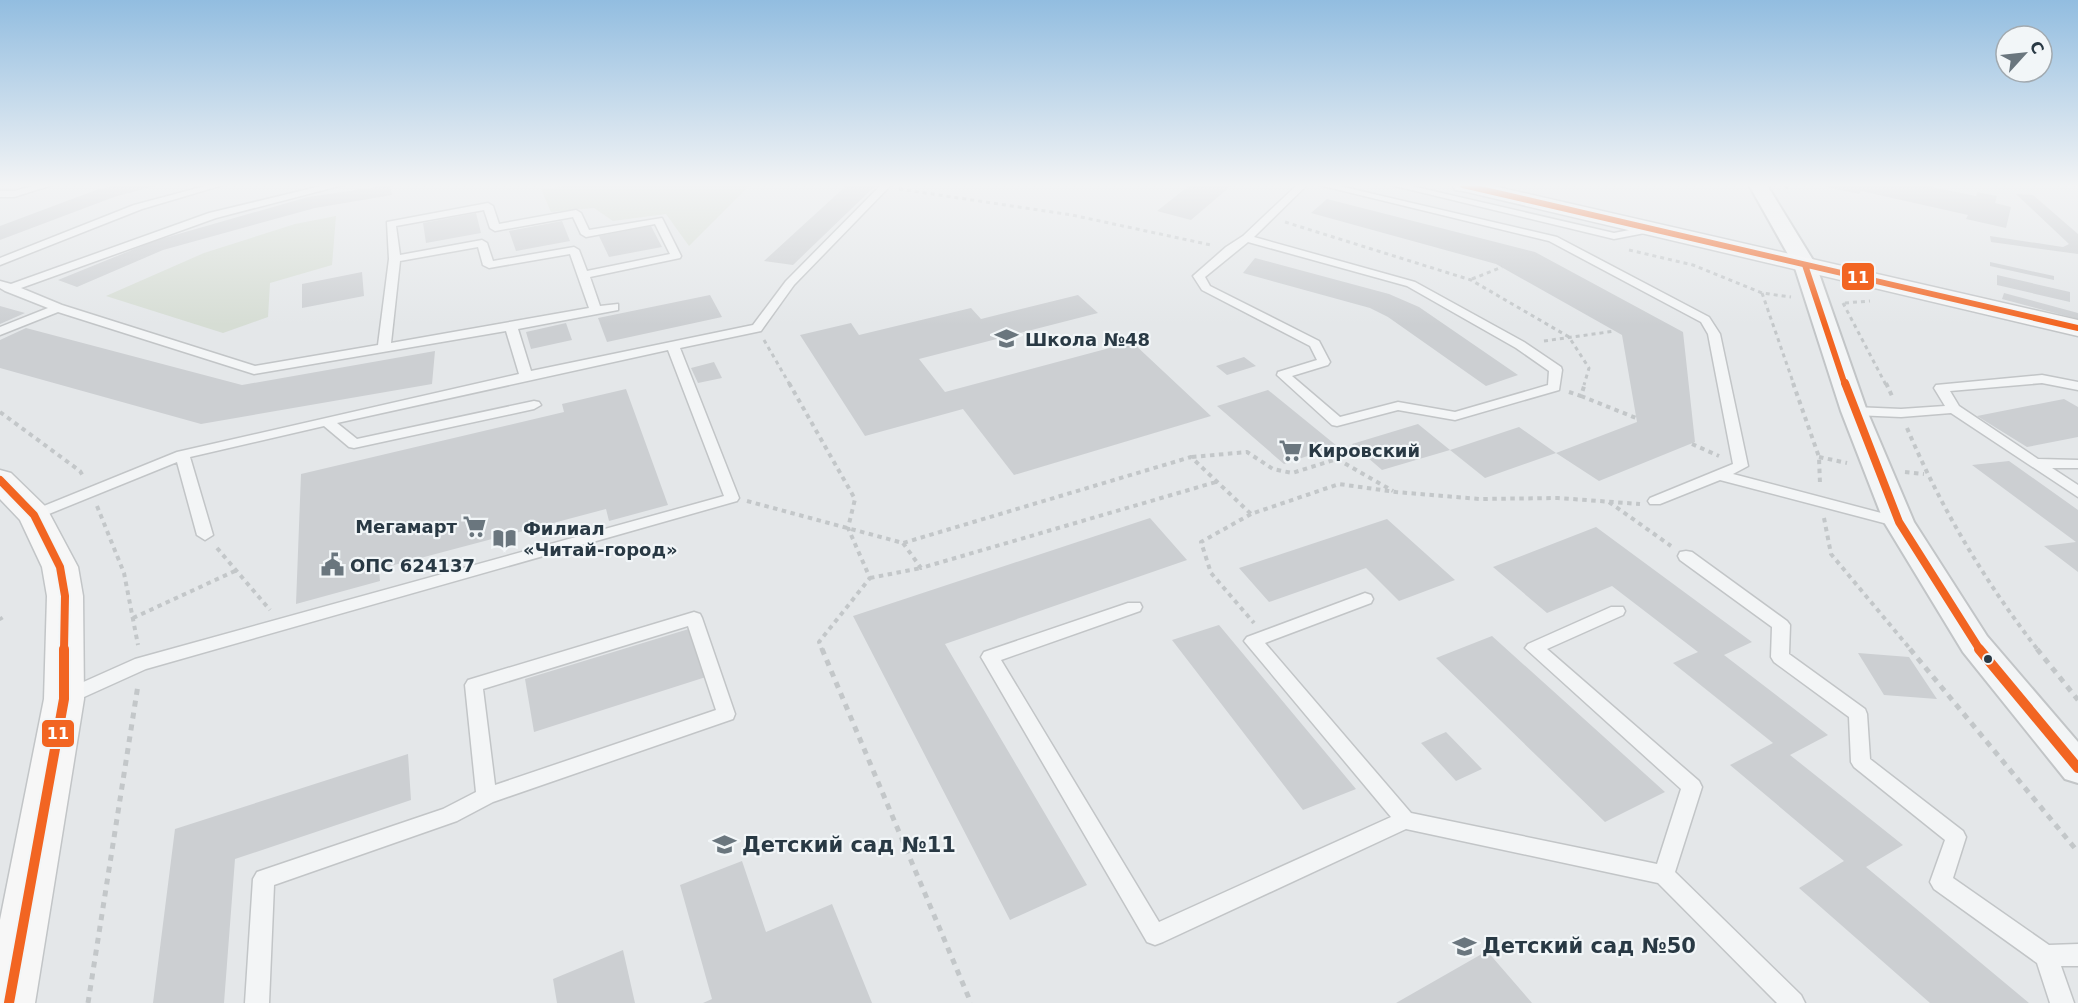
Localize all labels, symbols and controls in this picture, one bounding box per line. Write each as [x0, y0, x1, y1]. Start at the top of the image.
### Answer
north arrow [1994, 24, 2054, 84]
text: С [2026, 38, 2048, 57]
line badge: 11 [1841, 262, 1875, 291]
text: 11 [1847, 268, 1869, 287]
school or university icon: Школа №48 [994, 326, 1020, 352]
place label: Школа №48 [1025, 329, 1150, 350]
supermarket icon: Кировский [1277, 437, 1303, 463]
place label: Кировский [1308, 440, 1420, 461]
supermarket icon: Мегамарт [462, 513, 488, 539]
place label: Мегамарт [355, 516, 458, 537]
place label: Филиал «Читай-город» [523, 518, 678, 560]
library icon: Филиал «Читай-город» [492, 525, 518, 551]
public building icon: ОПС 624137 [319, 552, 345, 578]
place label: ОПС 624137 [350, 555, 475, 576]
unlabelled marker [1982, 653, 1994, 665]
line badge: 11 [41, 719, 75, 748]
text: 11 [47, 724, 69, 743]
school or university icon: Детский сад №11 [711, 832, 737, 858]
place label: Детский сад №11 [742, 833, 956, 857]
school or university icon: Детский сад №50 [1451, 933, 1477, 959]
place label: Детский сад №50 [1482, 934, 1696, 958]

